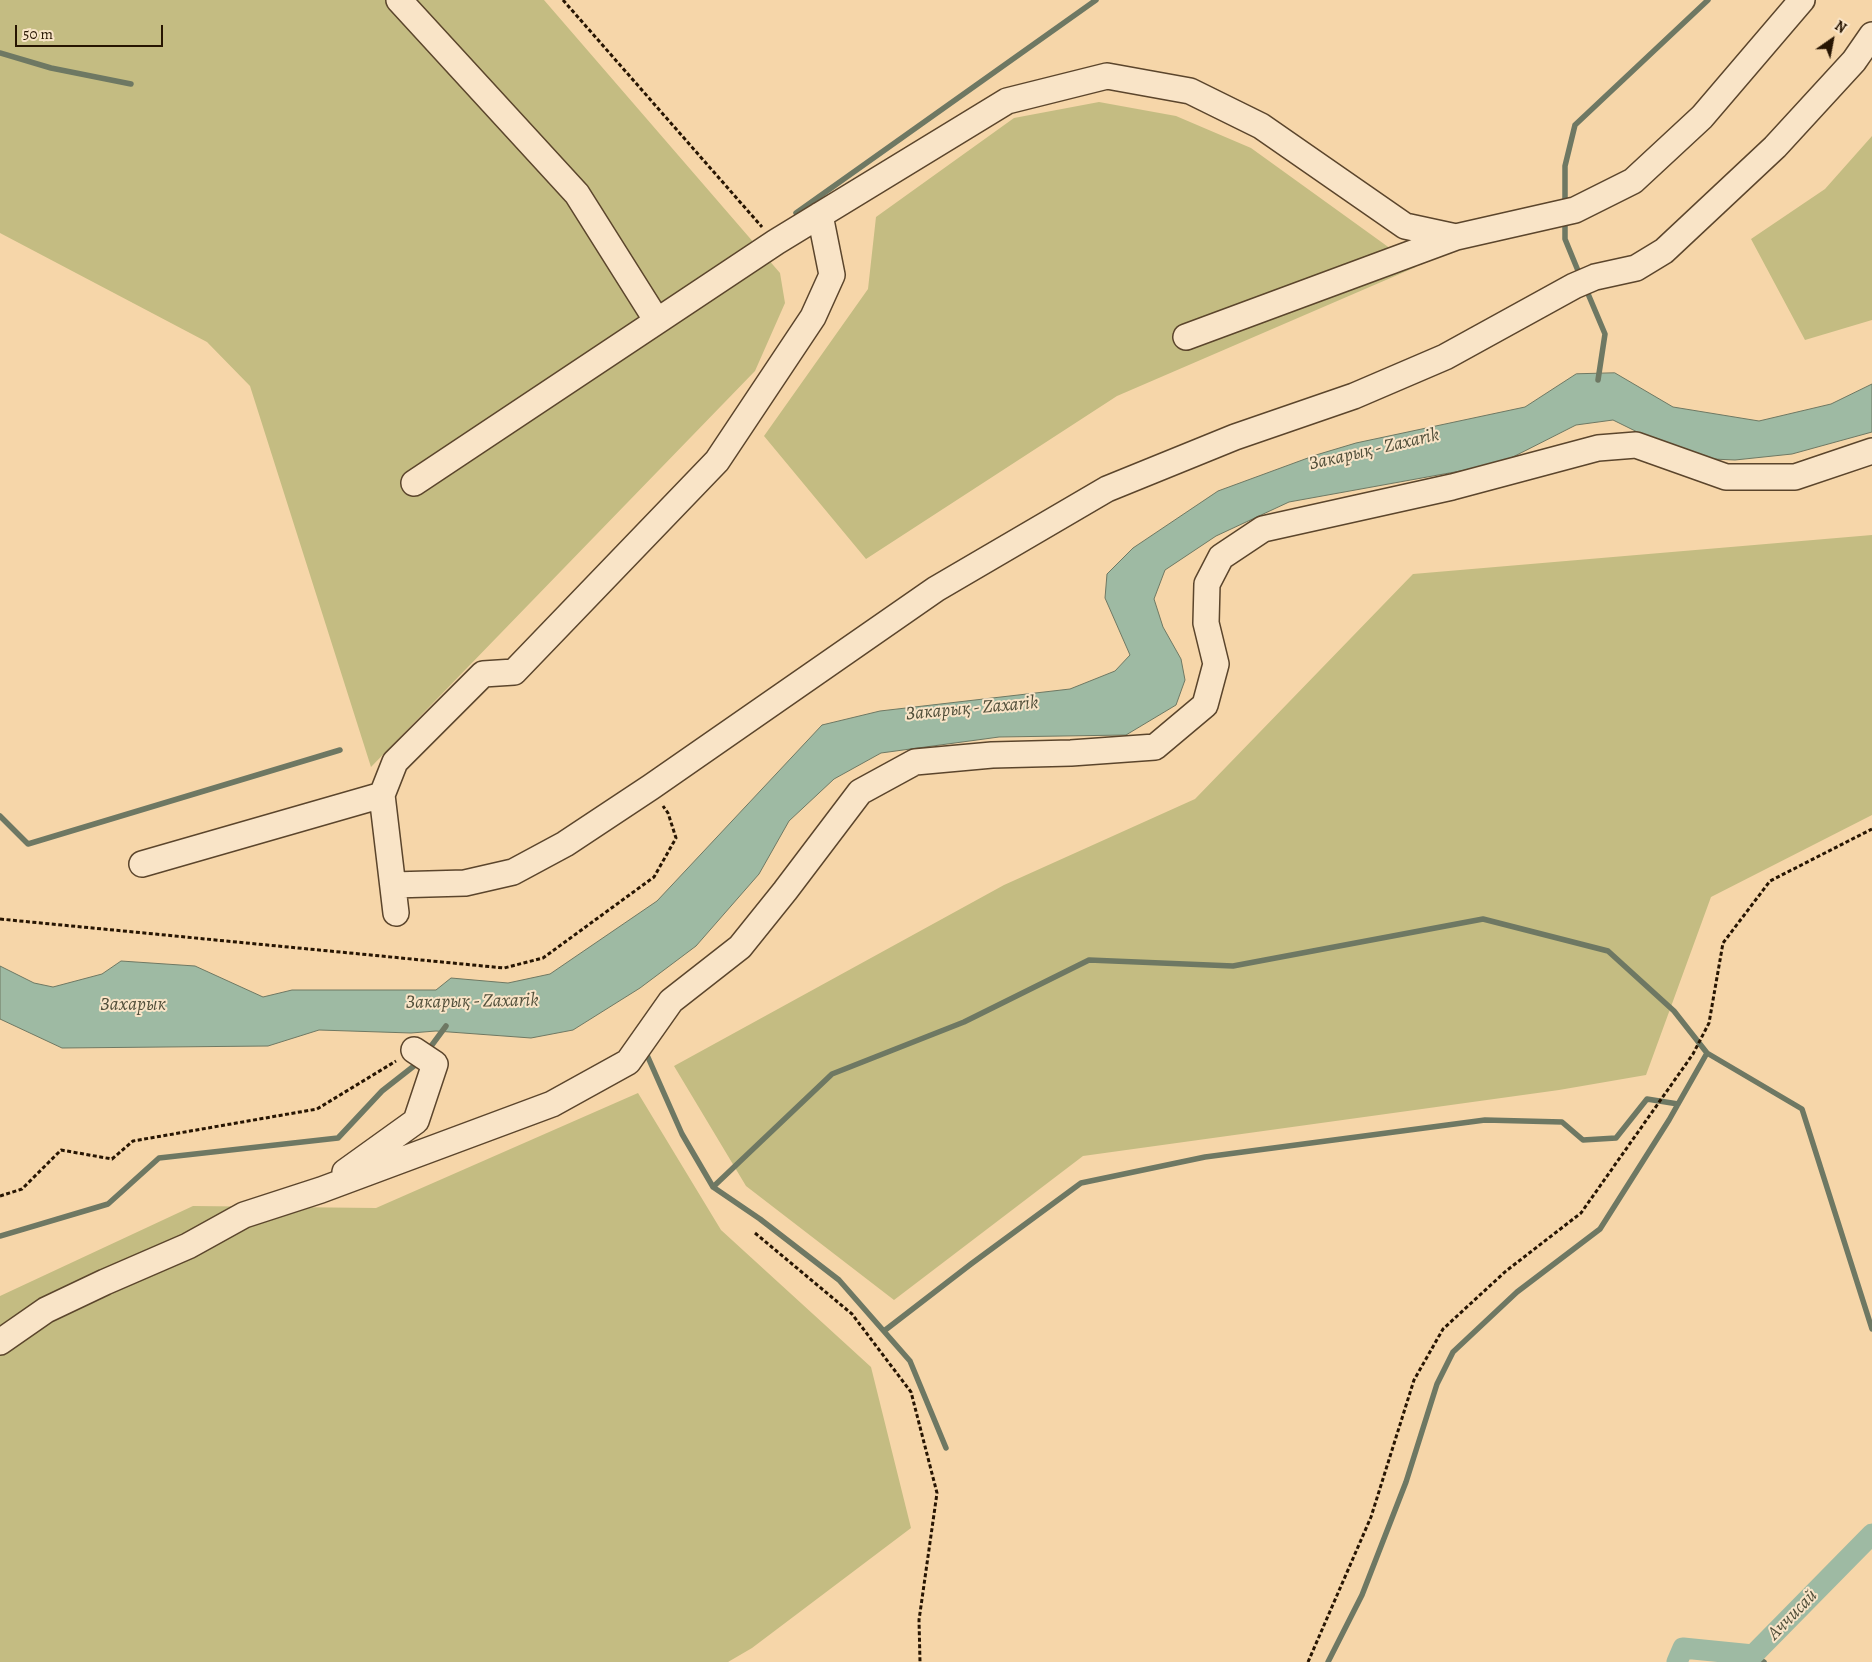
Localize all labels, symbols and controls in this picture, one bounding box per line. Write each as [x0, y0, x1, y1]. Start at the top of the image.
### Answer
scale bar [18, 15, 165, 47]
north arrow [1807, 15, 1857, 65]
text: N [1831, 16, 1850, 38]
text: 50 m [23, 24, 53, 44]
water label: Закарық - Zaxarik [1307, 424, 1441, 476]
water label: Закарық - Zaxarik [905, 692, 1039, 726]
water label: Закарық - Zaxarik [405, 989, 539, 1015]
water label: Захарык [100, 994, 166, 1016]
water label: Аччисай [1763, 1585, 1823, 1645]

